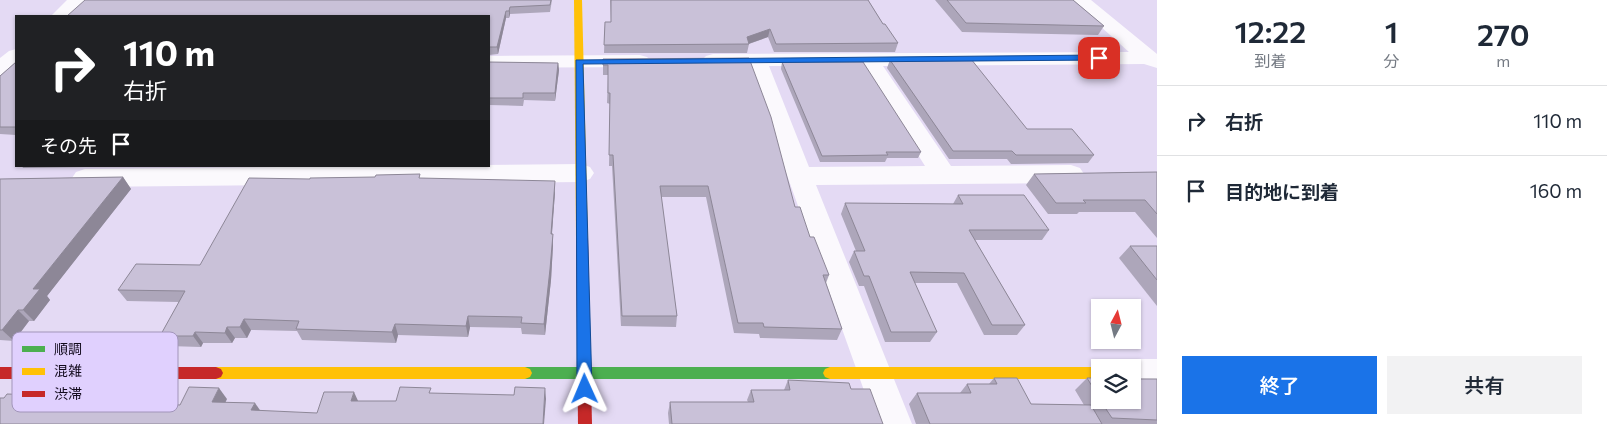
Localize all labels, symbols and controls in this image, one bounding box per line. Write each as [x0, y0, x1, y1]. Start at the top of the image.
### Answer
text: 12:22 [1234, 12, 1306, 49]
text: 1 [1385, 12, 1398, 49]
text: 270 [1477, 15, 1530, 52]
text: 110 m [123, 30, 215, 73]
icon: right [40, 35, 105, 100]
pin [1078, 37, 1120, 79]
icon: arrive [1085, 44, 1113, 72]
text: 到着 [1254, 51, 1286, 70]
text: 分 [1384, 51, 1400, 70]
text: m [1496, 51, 1510, 70]
text: 右折 [123, 77, 167, 104]
icon: right [1182, 107, 1210, 135]
text: 110 m [1533, 109, 1582, 132]
text: 右折 [1225, 110, 1263, 133]
icon: arrive [107, 130, 135, 158]
text: その先 [40, 134, 97, 157]
icon: arrive [1182, 177, 1210, 205]
text: 160 m [1530, 179, 1582, 202]
text: 目的地に到着 [1225, 180, 1339, 203]
north arrow [1091, 299, 1141, 349]
map controls [1091, 299, 1141, 409]
legend [12, 332, 178, 412]
text: 順調 [54, 340, 82, 357]
button: 終了 [1182, 356, 1377, 414]
button: 共有 [1387, 356, 1582, 414]
button: layers [1091, 359, 1141, 409]
text: 混雑 [54, 362, 82, 379]
position arrow [558, 362, 610, 414]
text: 渋滞 [54, 385, 82, 402]

